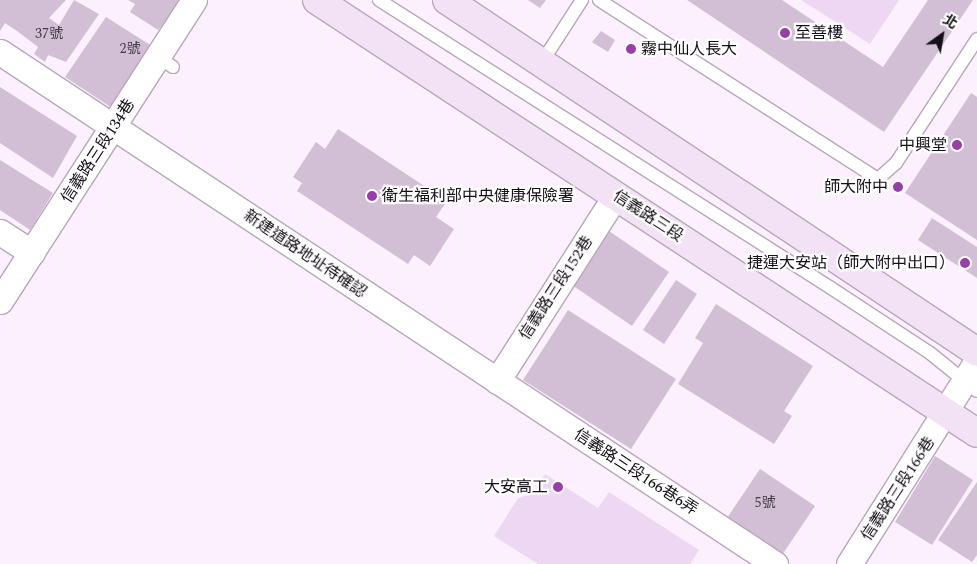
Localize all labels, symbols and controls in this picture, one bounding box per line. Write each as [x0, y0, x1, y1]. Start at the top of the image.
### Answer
text: 北 [939, 9, 962, 34]
north arrow [917, 10, 967, 60]
place label: 至善樓 [795, 23, 843, 43]
house number: 37號 [35, 26, 63, 42]
marker: 至善樓 [779, 27, 791, 39]
place label: 霧中仙人長大 [641, 39, 737, 59]
house number: 2號 [120, 41, 140, 57]
marker: 霧中仙人長大 [625, 43, 637, 55]
street label: 信義路三段134巷 [57, 95, 139, 207]
place label: 中興堂 [899, 135, 947, 155]
marker: 中興堂 [951, 139, 963, 151]
place label: 師大附中 [824, 177, 888, 197]
marker: 師大附中 [892, 181, 904, 193]
place label: 衛生福利部中央健康保險署 [382, 186, 574, 206]
street label: 信義路三段 [609, 186, 687, 246]
marker: 衛生福利部中央健康保險署 [366, 190, 378, 202]
street label: 新建道路地址待確認 [240, 206, 370, 302]
street label: 信義路三段152巷 [515, 232, 597, 344]
place label: 捷運大安站（師大附中出口） [747, 253, 955, 273]
marker: 捷運大安站（師大附中出口） [959, 257, 971, 269]
street label: 信義路三段166巷6弄 [570, 425, 702, 519]
street label: 信義路三段166巷 [857, 433, 939, 545]
place label: 大安高工 [484, 477, 548, 497]
marker: 大安高工 [552, 481, 564, 493]
house number: 5號 [755, 495, 775, 511]

